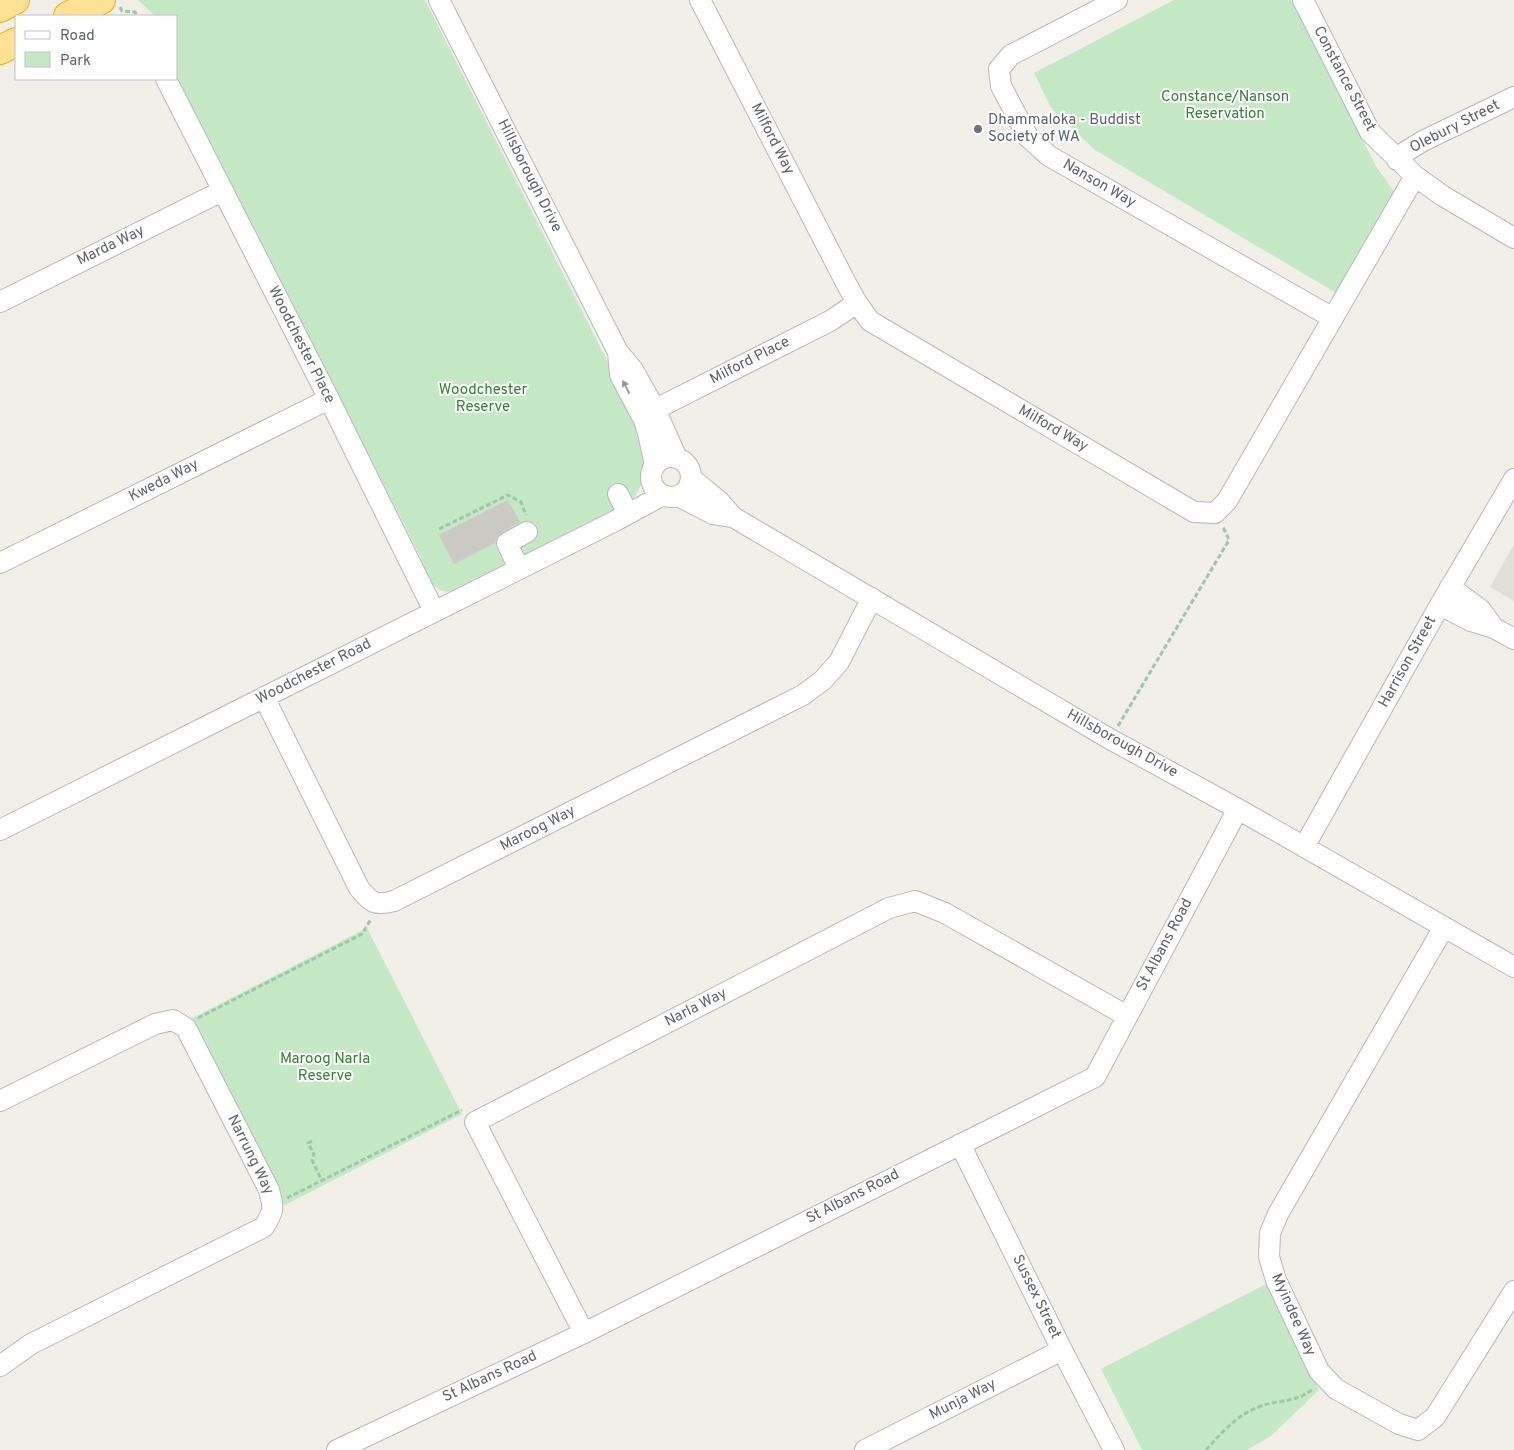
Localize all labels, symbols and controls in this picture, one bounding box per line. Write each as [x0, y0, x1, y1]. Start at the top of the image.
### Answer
legend [15, 15, 178, 80]
street label: Constance Street [1308, 23, 1380, 135]
text: Road [60, 27, 95, 46]
text: Park [60, 52, 91, 71]
park label: Constance/Nanson Reservation [1161, 88, 1289, 124]
street label: Olebury Street [1407, 96, 1503, 158]
street label: Milford Way [746, 100, 798, 178]
place label: Dhammaloka - Buddist Society of WA [988, 111, 1141, 147]
street label: Hillsborough Drive [492, 116, 566, 236]
marker: Dhammaloka - Buddist Society of WA [972, 123, 984, 135]
street label: Nanson Way [1059, 155, 1139, 213]
street label: Marda Way [74, 221, 148, 270]
street label: Woodchester Place [263, 283, 339, 407]
street label: Milford Place [707, 333, 793, 389]
one-way arrow [622, 380, 630, 394]
park label: Woodchester Reserve [439, 381, 527, 417]
street label: Milford Way [1015, 401, 1092, 457]
street label: Kweda Way [126, 455, 202, 507]
street label: Harrison Street [1375, 613, 1441, 711]
street label: Woodchester Road [253, 635, 375, 709]
street label: Hillsborough Drive [1063, 706, 1181, 782]
street label: Maroog Way [497, 802, 579, 856]
street label: St Albans Road [1133, 896, 1197, 994]
street label: Narla Way [662, 984, 730, 1032]
park label: Maroog Narla Reserve [280, 1050, 370, 1086]
street label: Narrung Way [222, 1112, 278, 1198]
street label: St Albans Road [803, 1165, 903, 1229]
street label: Sussex Street [1007, 1252, 1065, 1342]
street label: Myindee Way [1266, 1271, 1320, 1359]
street label: St Albans Road [440, 1347, 540, 1407]
street label: Munja Way [926, 1375, 1000, 1425]

